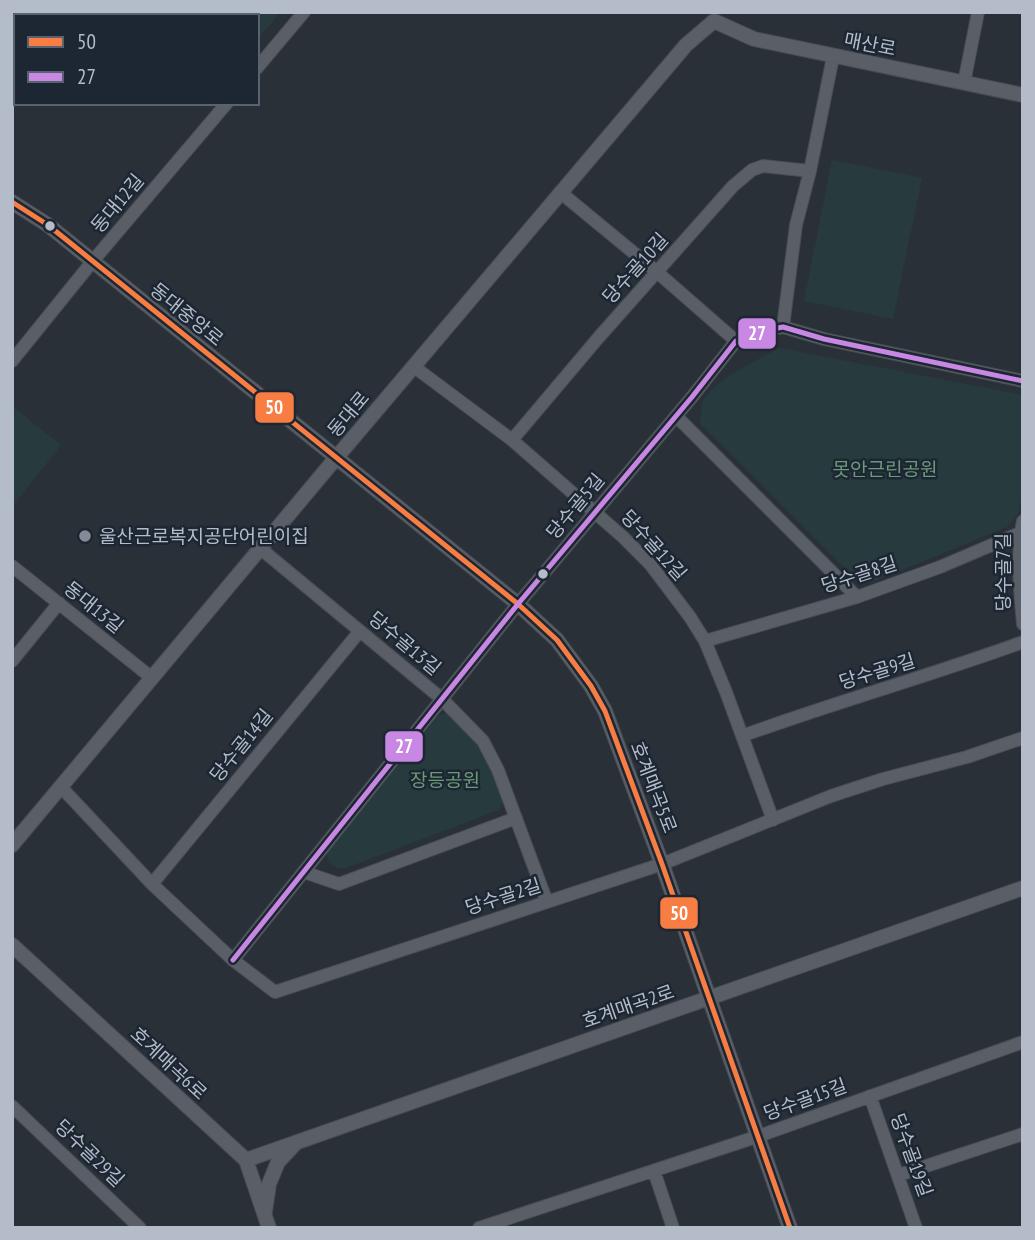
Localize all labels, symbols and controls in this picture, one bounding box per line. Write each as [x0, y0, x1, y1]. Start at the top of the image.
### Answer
legend [14, 14, 259, 105]
street label: 매산로 [842, 27, 898, 61]
text: 50 [77, 28, 96, 55]
text: 27 [77, 63, 96, 90]
street label: 동대12길 [85, 169, 149, 237]
unlabelled marker [43, 219, 57, 233]
street label: 당수골10길 [597, 228, 673, 308]
street label: 동대중앙로 [145, 277, 229, 351]
line badge: 27 [737, 317, 777, 350]
text: 27 [748, 321, 766, 345]
street label: 동대로 [322, 386, 374, 442]
line badge: 50 [254, 391, 295, 424]
text: 50 [265, 395, 283, 419]
park label: 못안근린공원 [833, 457, 937, 481]
street label: 당수골5길 [541, 468, 609, 544]
street label: 당수골12길 [616, 505, 692, 585]
place label: 울산근로복지공단어린이집 [99, 524, 309, 548]
marker: 울산근로복지공단어린이집 [77, 528, 93, 544]
street label: 당수골7길 [991, 533, 1015, 611]
street label: 당수골8길 [818, 550, 900, 598]
unlabelled marker [536, 567, 550, 581]
street label: 동대13길 [59, 576, 129, 638]
street label: 당수골13길 [364, 606, 446, 680]
street label: 당수골9길 [836, 648, 918, 694]
street label: 당수골14길 [204, 704, 278, 786]
line badge: 27 [384, 730, 424, 763]
text: 27 [395, 734, 413, 758]
street label: 호계매곡5로 [626, 738, 682, 836]
park label: 장등공원 [410, 768, 480, 792]
street label: 당수골2길 [462, 872, 544, 920]
line badge: 50 [659, 896, 699, 930]
text: 50 [670, 901, 688, 925]
street label: 호계매곡2로 [579, 979, 677, 1033]
street label: 호계매곡6로 [126, 1022, 212, 1104]
street label: 당수골15길 [760, 1073, 850, 1125]
street label: 당수골19길 [886, 1110, 938, 1200]
street label: 당수골29길 [50, 1114, 130, 1192]

